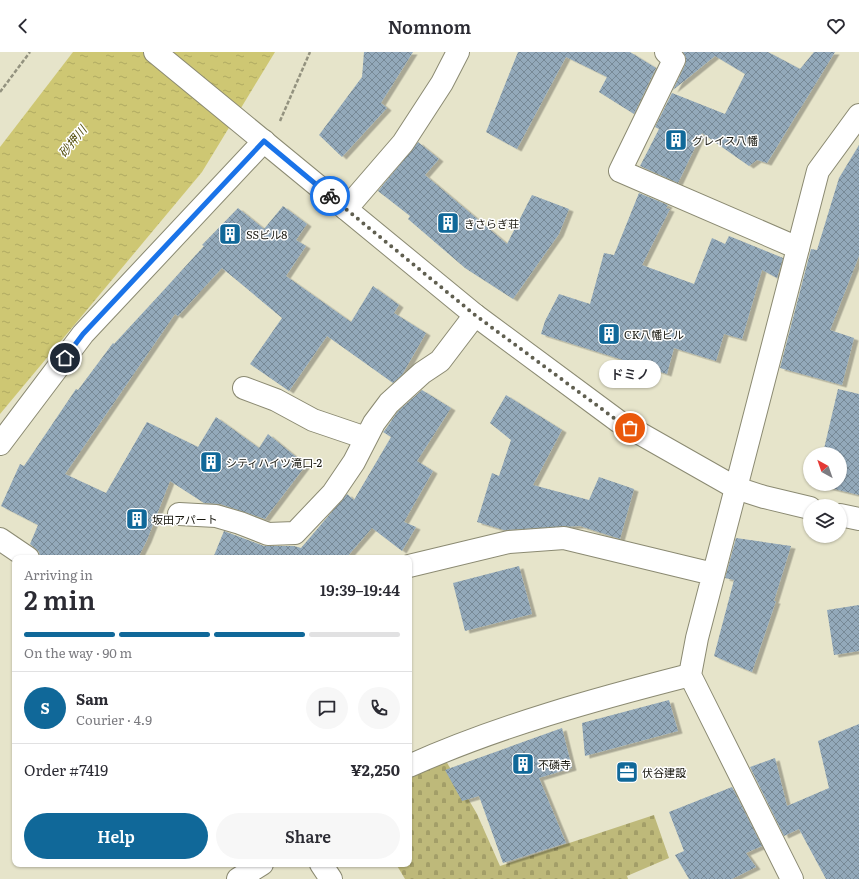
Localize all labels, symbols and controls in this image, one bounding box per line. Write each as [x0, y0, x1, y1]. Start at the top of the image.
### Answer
text: Nomnom [388, 13, 471, 40]
icon: back [12, 15, 34, 37]
icon: heart [825, 15, 847, 37]
water label: 砂押川 [54, 120, 92, 161]
building icon: グレイス八幡 [663, 127, 689, 153]
place label: グレイス八幡 [692, 132, 758, 148]
courier [310, 176, 350, 216]
icon: bike [319, 185, 341, 207]
building icon: きさらぎ荘 [435, 210, 461, 236]
place label: きさらぎ荘 [464, 215, 519, 231]
building icon: SSビル8 [217, 221, 243, 247]
place label: SSビル8 [246, 226, 287, 242]
building icon: CK八幡ビル [596, 321, 622, 347]
place label: CK八幡ビル [624, 326, 684, 342]
pin [48, 341, 82, 375]
icon: home [54, 347, 76, 369]
callout: ドミノ [599, 360, 661, 388]
text: ドミノ [610, 364, 650, 383]
pin [613, 411, 647, 445]
icon: bag [619, 417, 641, 439]
north arrow [803, 447, 847, 491]
map controls [803, 447, 847, 543]
building icon: シティハイツ滝口-2 [198, 449, 224, 475]
place label: シティハイツ滝口-2 [226, 454, 323, 470]
button: layers [803, 499, 847, 543]
building icon: 坂田アパート [124, 506, 150, 532]
place label: 坂田アパート [152, 511, 218, 527]
text: Arriving in [24, 565, 93, 584]
text: 19:39–19:44 [320, 578, 400, 601]
text: 2 min [24, 579, 95, 618]
text: On the way · 90 m [24, 643, 132, 662]
text: Sam [76, 687, 109, 710]
button: chat [306, 687, 348, 729]
button: phone [358, 687, 400, 729]
text: S [40, 696, 50, 719]
text: Courier · 4.9 [76, 710, 152, 729]
building icon: 不磷寺 [510, 751, 536, 777]
place label: 不磷寺 [538, 756, 571, 772]
text: Order #7419 [24, 758, 108, 781]
text: ¥2,250 [350, 758, 400, 781]
office icon: 伏谷建設 [614, 759, 640, 785]
place label: 伏谷建設 [642, 764, 686, 780]
button: Help [24, 813, 208, 859]
button: Share [216, 813, 400, 859]

